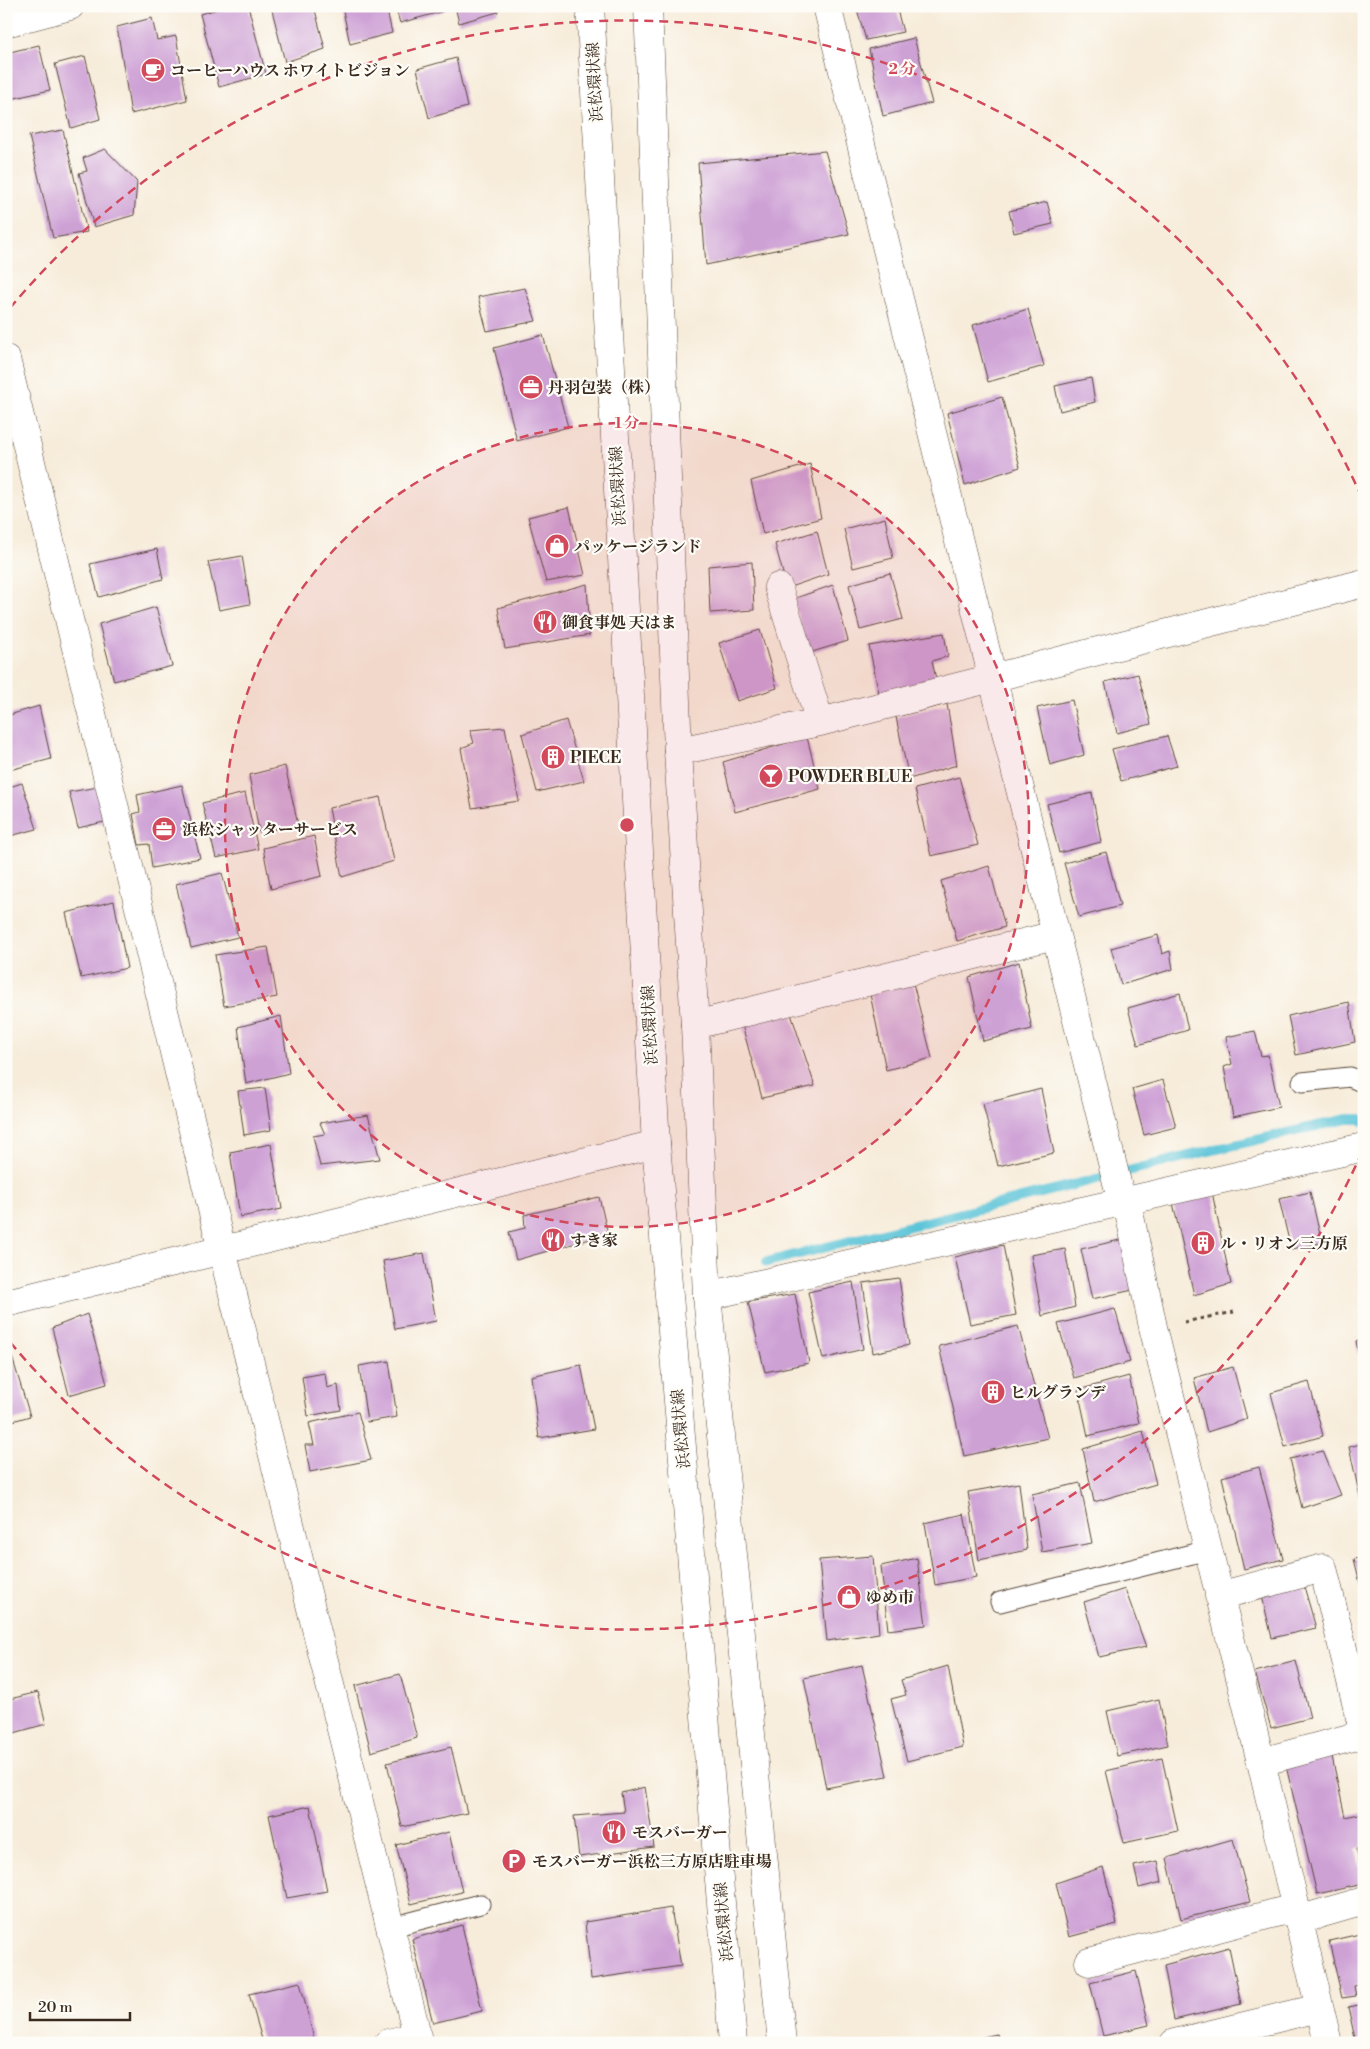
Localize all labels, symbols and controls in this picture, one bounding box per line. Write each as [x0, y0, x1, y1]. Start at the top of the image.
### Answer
street label: 浜松環状線 [583, 41, 607, 122]
cafe icon: コーヒーハウス ホワイトビジョン [140, 57, 166, 83]
text: 2 分 [889, 60, 915, 79]
place label: コーヒーハウス ホワイトビジョン [170, 61, 410, 81]
office icon: 丹羽包装（株） [518, 374, 544, 400]
place label: 丹羽包装（株） [548, 378, 660, 398]
text: 1 分 [615, 414, 639, 433]
street label: 浜松環状線 [606, 445, 630, 526]
shop icon: パッケージランド [544, 533, 570, 559]
place label: パッケージランド [574, 537, 702, 557]
restaurant icon: 御食事処 天はま [532, 609, 558, 635]
place label: 御食事処 天はま [562, 613, 677, 633]
building icon: PIECE [540, 744, 566, 770]
place label: PIECE [570, 748, 621, 768]
bar icon: POWDER BLUE [758, 763, 784, 789]
place label: POWDER BLUE [788, 767, 912, 787]
office icon: 浜松シャッターサービス [151, 816, 177, 842]
centre of rings [618, 816, 636, 834]
place label: 浜松シャッターサービス [182, 820, 358, 840]
street label: 浜松環状線 [638, 984, 662, 1065]
restaurant icon: すき家 [540, 1227, 566, 1253]
building icon: ル・リオン三方原 [1190, 1230, 1216, 1256]
place label: すき家 [570, 1231, 618, 1251]
place label: ル・リオン三方原 [1220, 1234, 1348, 1254]
building icon: ヒルグランデ [980, 1379, 1006, 1405]
place label: ヒルグランデ [1010, 1383, 1106, 1403]
street label: 浜松環状線 [668, 1388, 694, 1470]
shop icon: ゆめ市 [836, 1584, 862, 1610]
place label: ゆめ市 [866, 1588, 914, 1608]
restaurant icon: モスバーガー [601, 1819, 627, 1845]
place label: モスバーガー [632, 1823, 728, 1843]
parking icon: モスバーガー浜松三方原店駐車場 [501, 1848, 527, 1874]
place label: モスバーガー浜松三方原店駐車場 [532, 1852, 772, 1872]
street label: 浜松環状線 [711, 1881, 737, 1963]
scale bar [30, 1989, 130, 2021]
text: 20 m [38, 1998, 73, 2017]

